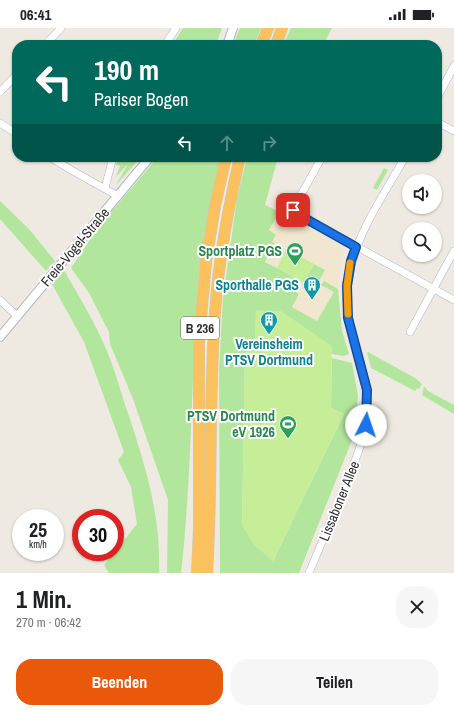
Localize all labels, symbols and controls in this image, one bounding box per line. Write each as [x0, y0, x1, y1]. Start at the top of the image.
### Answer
text: 06:41 [20, 4, 51, 25]
text: 190 m [94, 51, 159, 89]
icon: left [28, 56, 80, 108]
text: Pariser Bogen [94, 87, 188, 112]
icon: left [174, 132, 196, 154]
icon: ahead [216, 132, 238, 154]
icon: right [258, 132, 280, 154]
map controls [402, 174, 442, 262]
button: sound [402, 174, 442, 214]
pin [276, 193, 310, 227]
icon: arrive [282, 199, 304, 221]
street label: Freie-Vogel-Straße [37, 204, 113, 290]
button: search [402, 222, 442, 262]
sports icon: Sportplatz PGS [285, 241, 305, 266]
place label: Sportplatz PGS [198, 242, 282, 260]
building icon: Sporthalle PGS [302, 275, 322, 300]
place label: Sporthalle PGS [215, 276, 299, 294]
building icon: Vereinsheim PTSV Dortmund [259, 310, 279, 335]
road number: B 236 [181, 317, 219, 339]
place label: Vereinsheim PTSV Dortmund [225, 335, 313, 369]
position arrow [345, 404, 387, 446]
place label: PTSV Dortmund eV 1926 [187, 407, 275, 441]
sports icon: PTSV Dortmund eV 1926 [278, 414, 298, 439]
street label: Lissaboner Allee [315, 458, 363, 544]
speed limit sign: 30 [72, 509, 124, 561]
text: 25 [29, 516, 47, 543]
text: km/h [29, 538, 47, 551]
text: 1 Min. [16, 583, 72, 615]
button: close [396, 586, 438, 628]
text: 270 m · 06:42 [16, 614, 81, 631]
button: Beenden [16, 659, 223, 705]
button: Teilen [231, 659, 438, 705]

